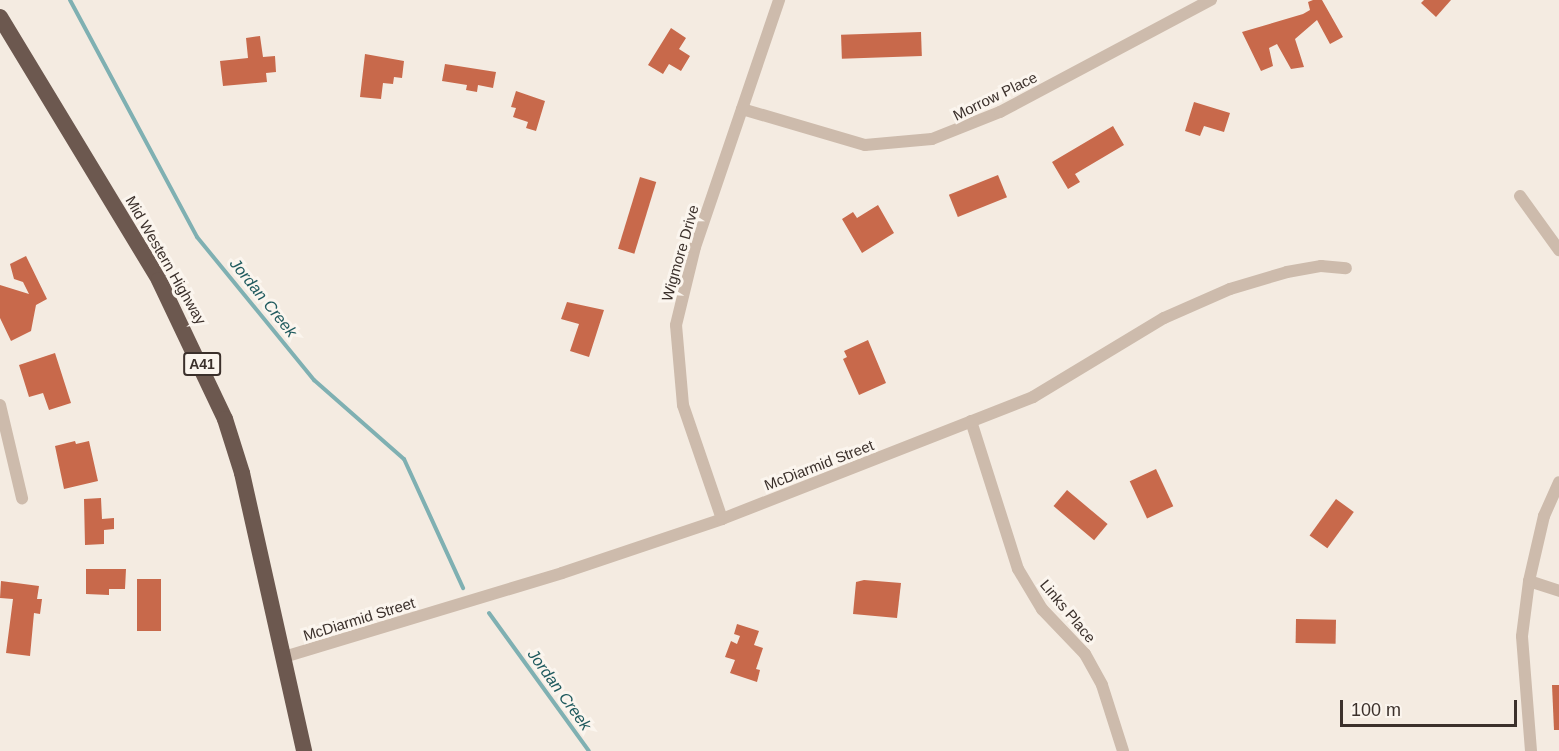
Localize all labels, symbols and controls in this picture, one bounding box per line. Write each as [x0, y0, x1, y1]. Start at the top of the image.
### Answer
street label: Morrow Place [950, 68, 1040, 124]
street label: Mid Western Highway [122, 192, 210, 328]
street label: Wigmore Drive [658, 203, 702, 303]
water label: Jordan Creek [225, 255, 301, 341]
road number: A41 [182, 353, 222, 375]
street label: McDiarmid Street [762, 436, 876, 494]
street label: Links Place [1036, 576, 1100, 646]
street label: McDiarmid Street [301, 593, 417, 645]
water label: Jordan Creek [523, 646, 595, 734]
scale bar [1343, 688, 1520, 726]
text: 100 m [1351, 700, 1401, 720]

